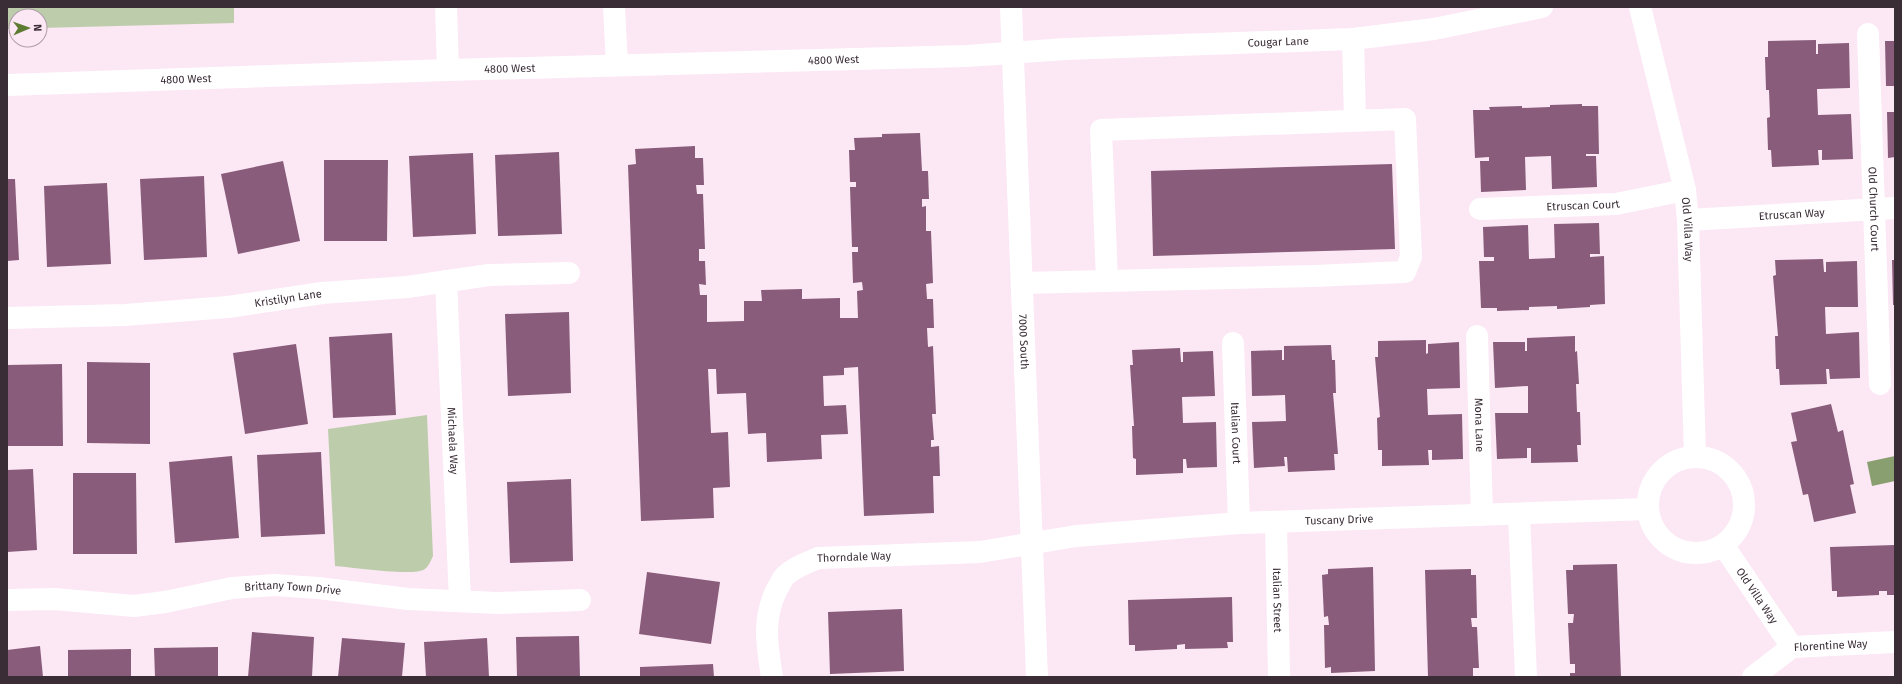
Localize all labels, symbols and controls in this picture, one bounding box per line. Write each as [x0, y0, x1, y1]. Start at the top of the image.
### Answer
north arrow [8, 8, 48, 48]
text: N [31, 24, 44, 32]
street label: Cougar Lane [1247, 34, 1309, 49]
street label: 4800 West [808, 52, 859, 67]
street label: 4800 West [484, 61, 536, 76]
street label: 4800 West [160, 72, 212, 86]
street label: Old Church Court [1866, 166, 1882, 252]
street label: Old Villa Way [1679, 196, 1696, 263]
street label: Etruscan Court [1546, 197, 1621, 213]
street label: Etruscan Way [1758, 206, 1826, 222]
street label: Kristilyn Lane [253, 287, 322, 309]
street label: 7000 South [1016, 314, 1032, 370]
street label: Mona Lane [1472, 398, 1487, 452]
street label: Italian Court [1228, 402, 1244, 464]
street label: Michaela Way [445, 407, 461, 475]
street label: Tuscany Drive [1305, 512, 1373, 527]
street label: Thorndale Way [817, 549, 892, 565]
street label: Old Villa Way [1734, 565, 1781, 627]
street label: Italian Street [1270, 568, 1285, 632]
street label: Brittany Town Drive [244, 578, 342, 597]
street label: Florentine Way [1794, 637, 1868, 653]

